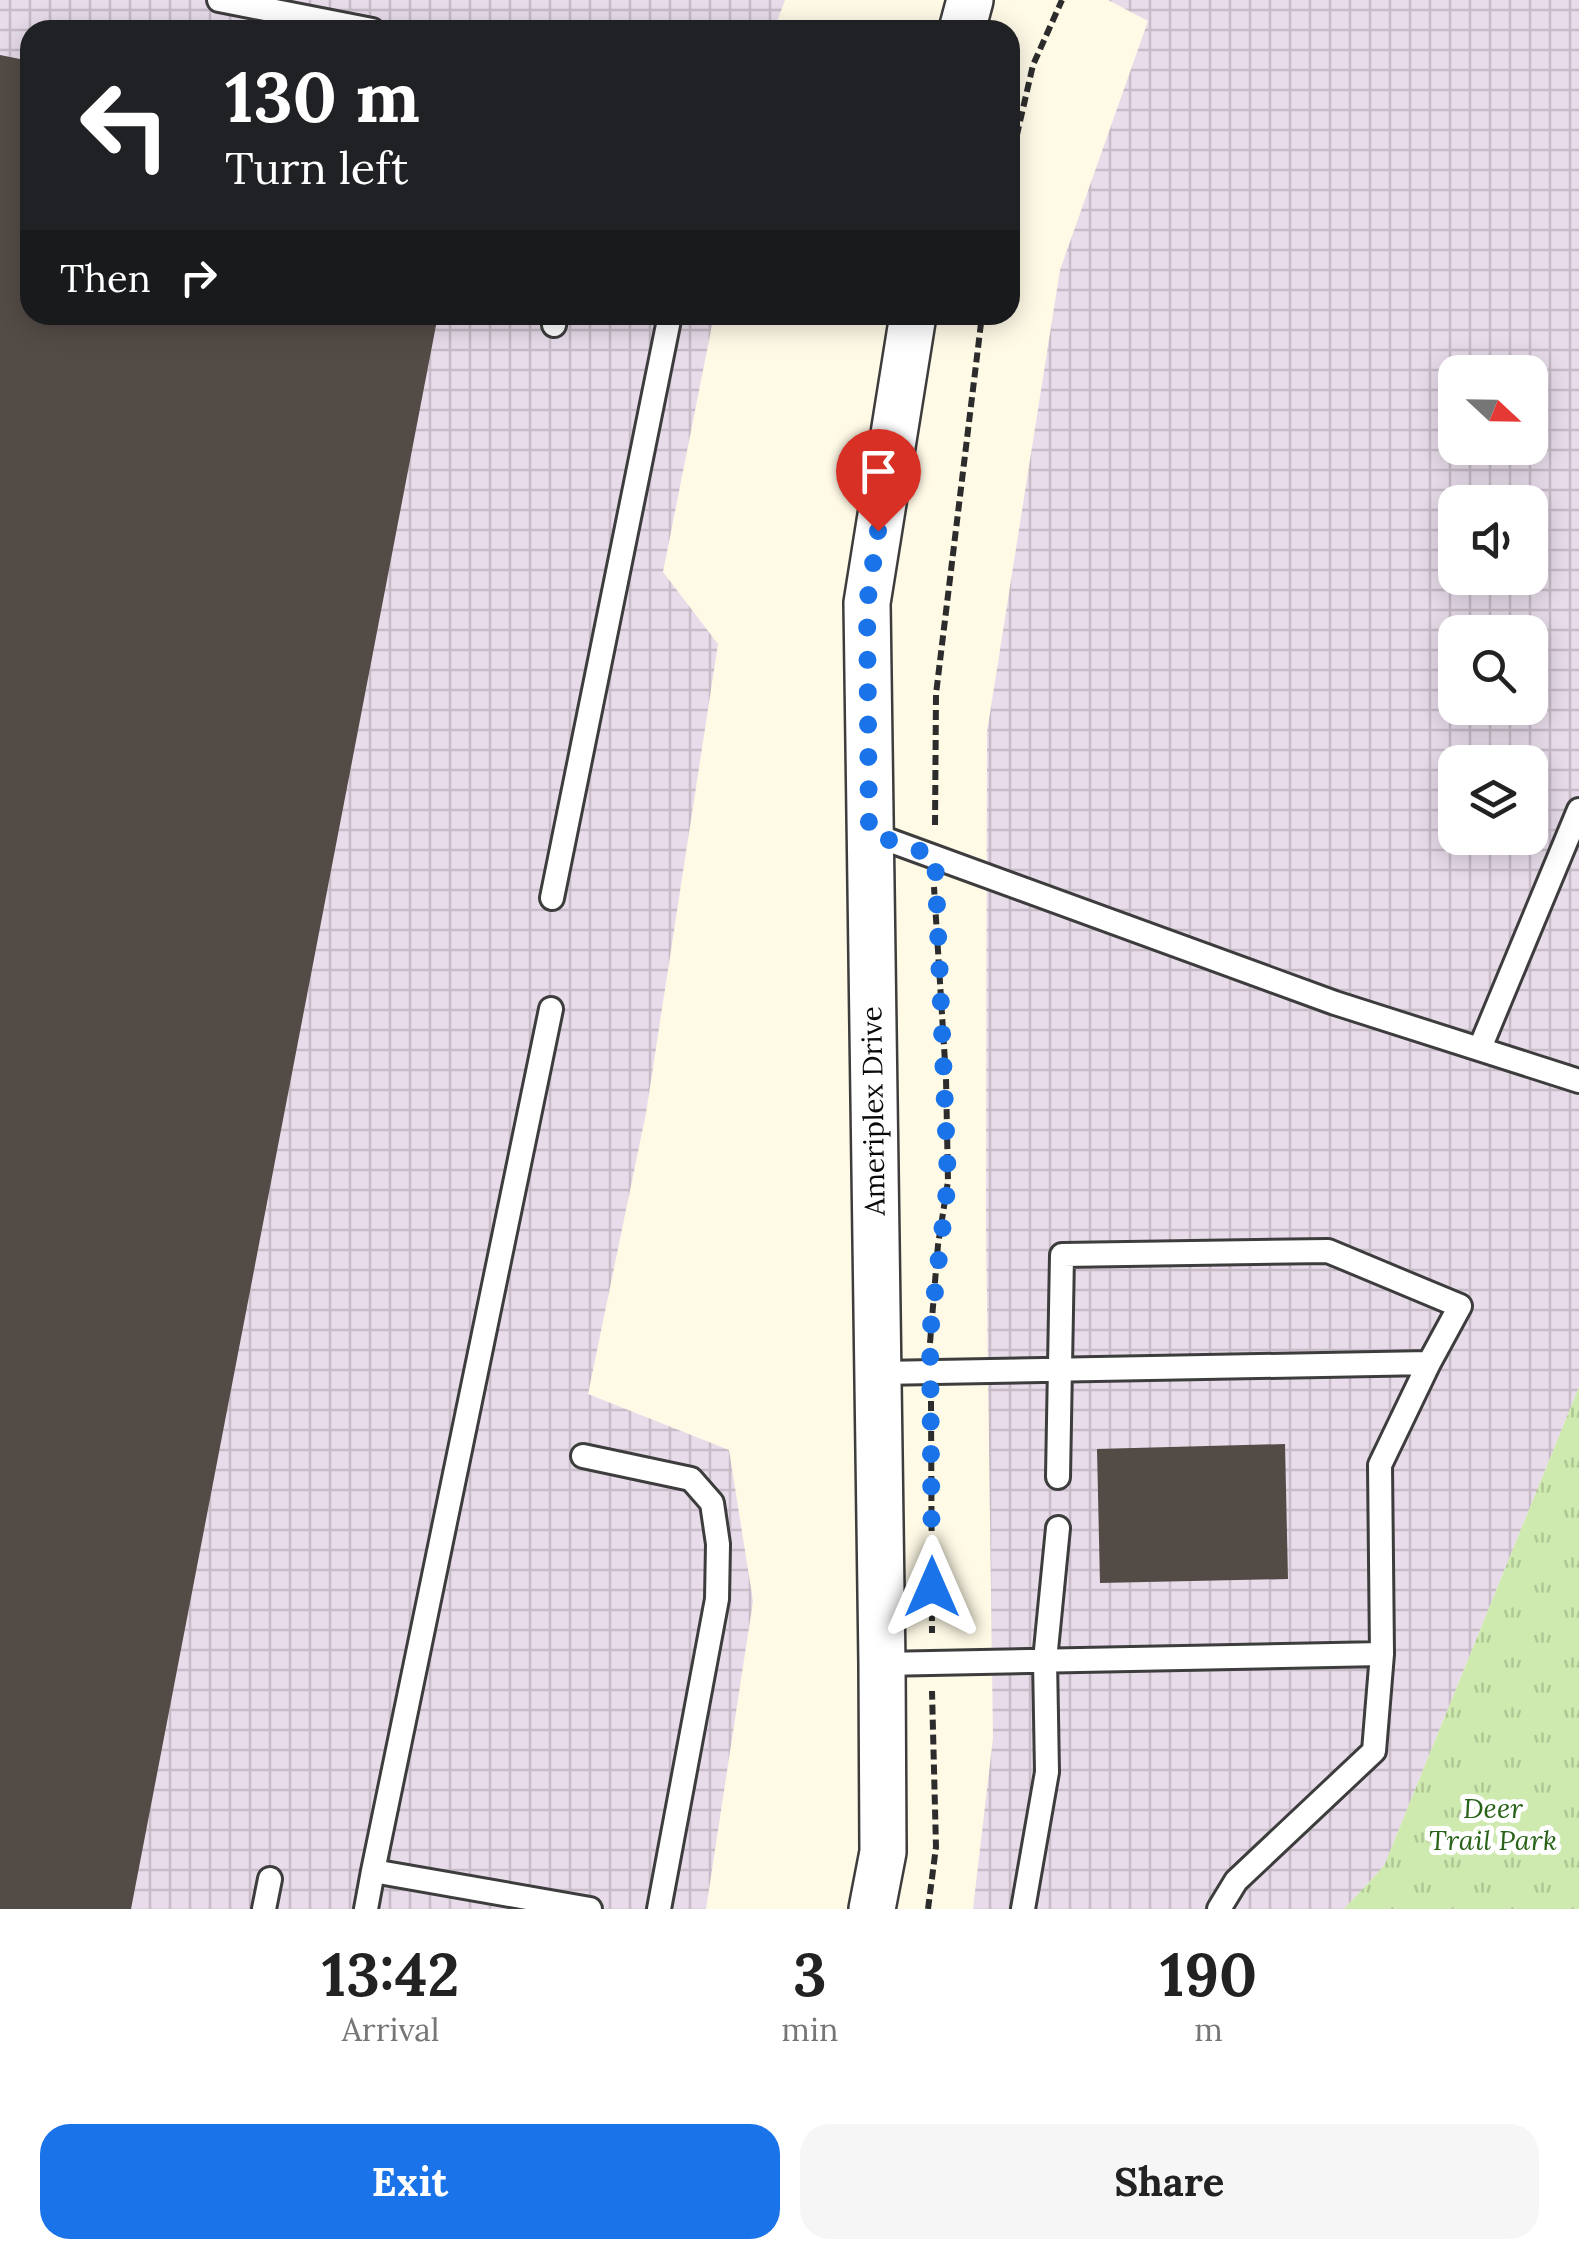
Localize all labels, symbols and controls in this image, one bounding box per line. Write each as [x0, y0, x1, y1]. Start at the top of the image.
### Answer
text: 130 m [225, 52, 420, 141]
icon: left [60, 60, 190, 190]
text: Turn left [225, 139, 408, 196]
icon: right [171, 250, 226, 305]
text: Then [60, 254, 151, 302]
north arrow [1438, 355, 1548, 465]
map controls [1438, 355, 1548, 855]
pin [836, 429, 921, 532]
icon: arrive [851, 444, 906, 499]
button: sound [1438, 485, 1548, 595]
button: search [1438, 615, 1548, 725]
button: layers [1438, 745, 1548, 855]
street label: Ameriplex Drive [853, 1006, 893, 1217]
position arrow [880, 1535, 984, 1639]
park label: Deer Trail Park [1429, 1790, 1557, 1858]
text: 13:42 [322, 1936, 460, 2012]
text: 3 [793, 1936, 827, 2012]
text: 190 [1160, 1936, 1257, 2012]
text: Arrival [342, 2009, 440, 2050]
text: min [781, 2009, 838, 2050]
text: m [1194, 2009, 1223, 2050]
button: Exit [40, 2124, 780, 2239]
button: Share [800, 2124, 1539, 2239]

